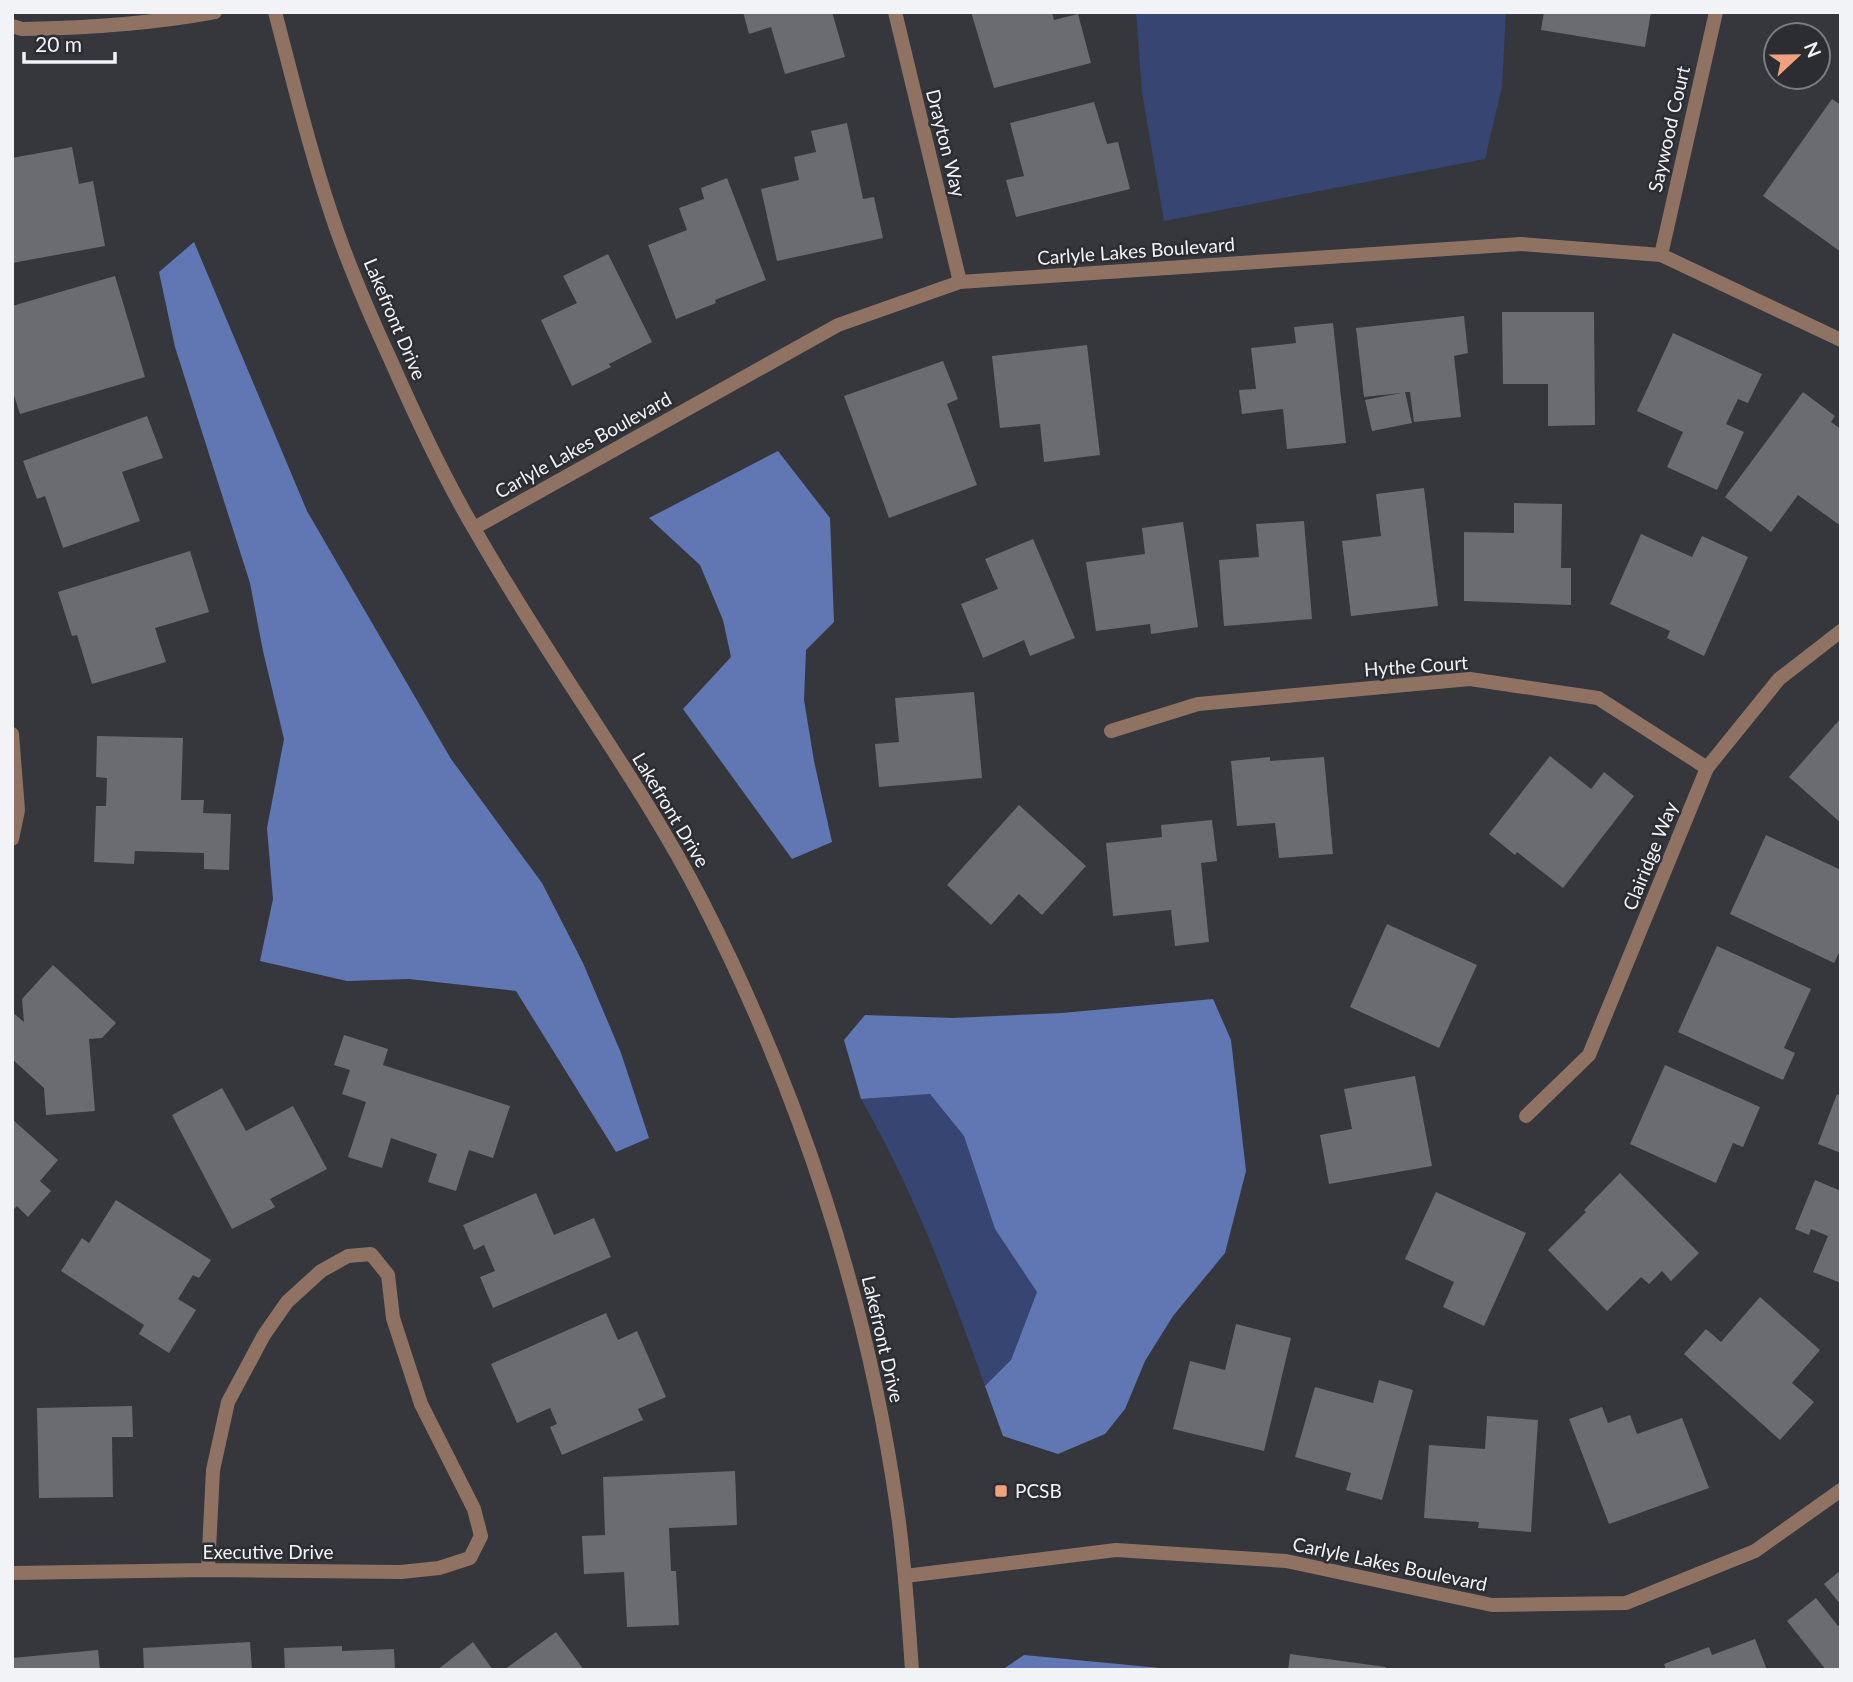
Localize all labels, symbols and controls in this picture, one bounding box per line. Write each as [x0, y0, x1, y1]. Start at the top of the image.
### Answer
scale bar [24, 21, 116, 65]
north arrow [1762, 21, 1832, 91]
text: 20 m [35, 31, 82, 56]
text: N [1800, 38, 1827, 61]
street label: Saywood Court [1643, 63, 1694, 194]
street label: Drayton Way [922, 87, 971, 199]
street label: Carlyle Lakes Boulevard [1036, 232, 1236, 269]
street label: Lakefront Drive [360, 255, 431, 383]
street label: Carlyle Lakes Boulevard [491, 386, 675, 503]
street label: Hythe Court [1363, 650, 1469, 681]
street label: Lakefront Drive [628, 748, 715, 871]
street label: Clairidge Way [1617, 798, 1682, 914]
street label: Lakefront Drive [858, 1273, 909, 1405]
place label: PCSB [1015, 1479, 1062, 1502]
marker: PCSB [993, 1483, 1009, 1499]
street label: Carlyle Lakes Boulevard [1291, 1532, 1489, 1595]
street label: Executive Drive [202, 1540, 334, 1563]

